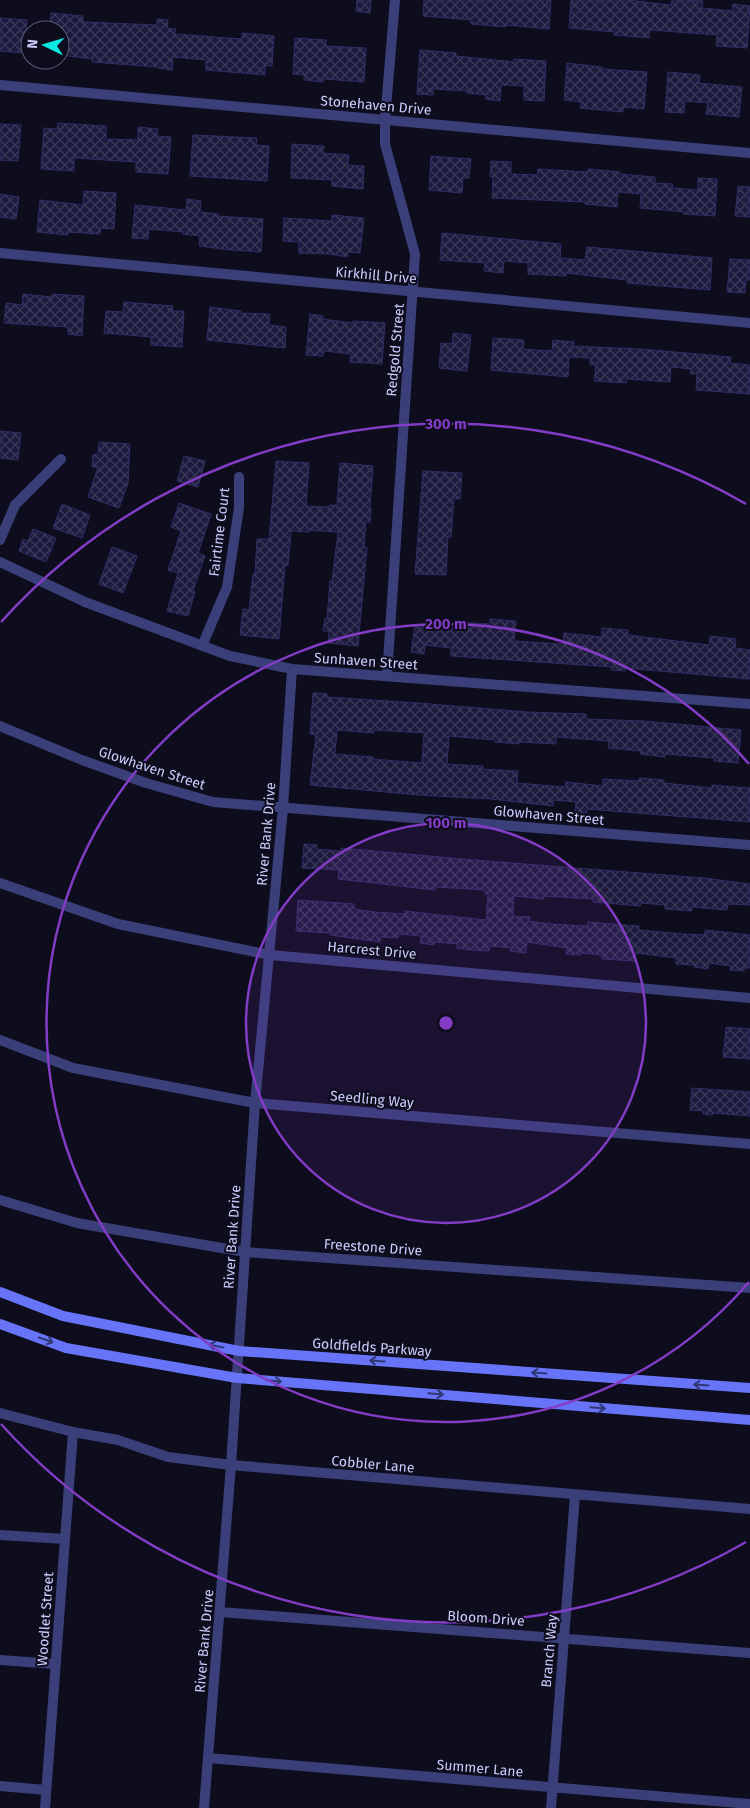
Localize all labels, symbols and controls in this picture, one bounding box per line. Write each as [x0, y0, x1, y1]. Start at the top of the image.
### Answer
north arrow [20, 20, 70, 70]
text: N [24, 39, 41, 49]
street label: Stonehaven Drive [320, 92, 432, 119]
street label: Kirkhill Drive [335, 263, 417, 288]
street label: Redgold Street [383, 302, 408, 397]
text: 300 m [424, 415, 467, 433]
street label: Fairtime Court [206, 486, 234, 578]
text: 200 m [425, 615, 467, 633]
street label: Sunhaven Street [314, 649, 419, 674]
street label: Glowhaven Street [96, 743, 208, 794]
street label: River Bank Drive [253, 781, 279, 887]
street label: Glowhaven Street [493, 802, 606, 829]
text: 100 m [426, 814, 466, 832]
street label: Harcrest Drive [327, 938, 417, 963]
centre of rings [437, 1014, 455, 1032]
street label: Seedling Way [329, 1087, 415, 1112]
street label: River Bank Drive [220, 1185, 245, 1290]
street label: Freestone Drive [323, 1236, 423, 1259]
street label: Goldfields Parkway [312, 1335, 432, 1360]
one-way arrow [38, 1336, 54, 1346]
one-way arrow [208, 1341, 224, 1351]
one-way arrow [370, 1356, 386, 1366]
one-way arrow [532, 1368, 548, 1378]
one-way arrow [266, 1377, 282, 1386]
one-way arrow [694, 1380, 710, 1389]
one-way arrow [428, 1390, 444, 1399]
one-way arrow [590, 1403, 606, 1412]
street label: Cobbler Lane [331, 1452, 415, 1477]
street label: Woodlet Street [34, 1570, 57, 1667]
street label: River Bank Drive [191, 1588, 217, 1694]
street label: Bloom Drive [447, 1607, 525, 1630]
street label: Branch Way [538, 1614, 561, 1688]
street label: Summer Lane [436, 1756, 524, 1781]

